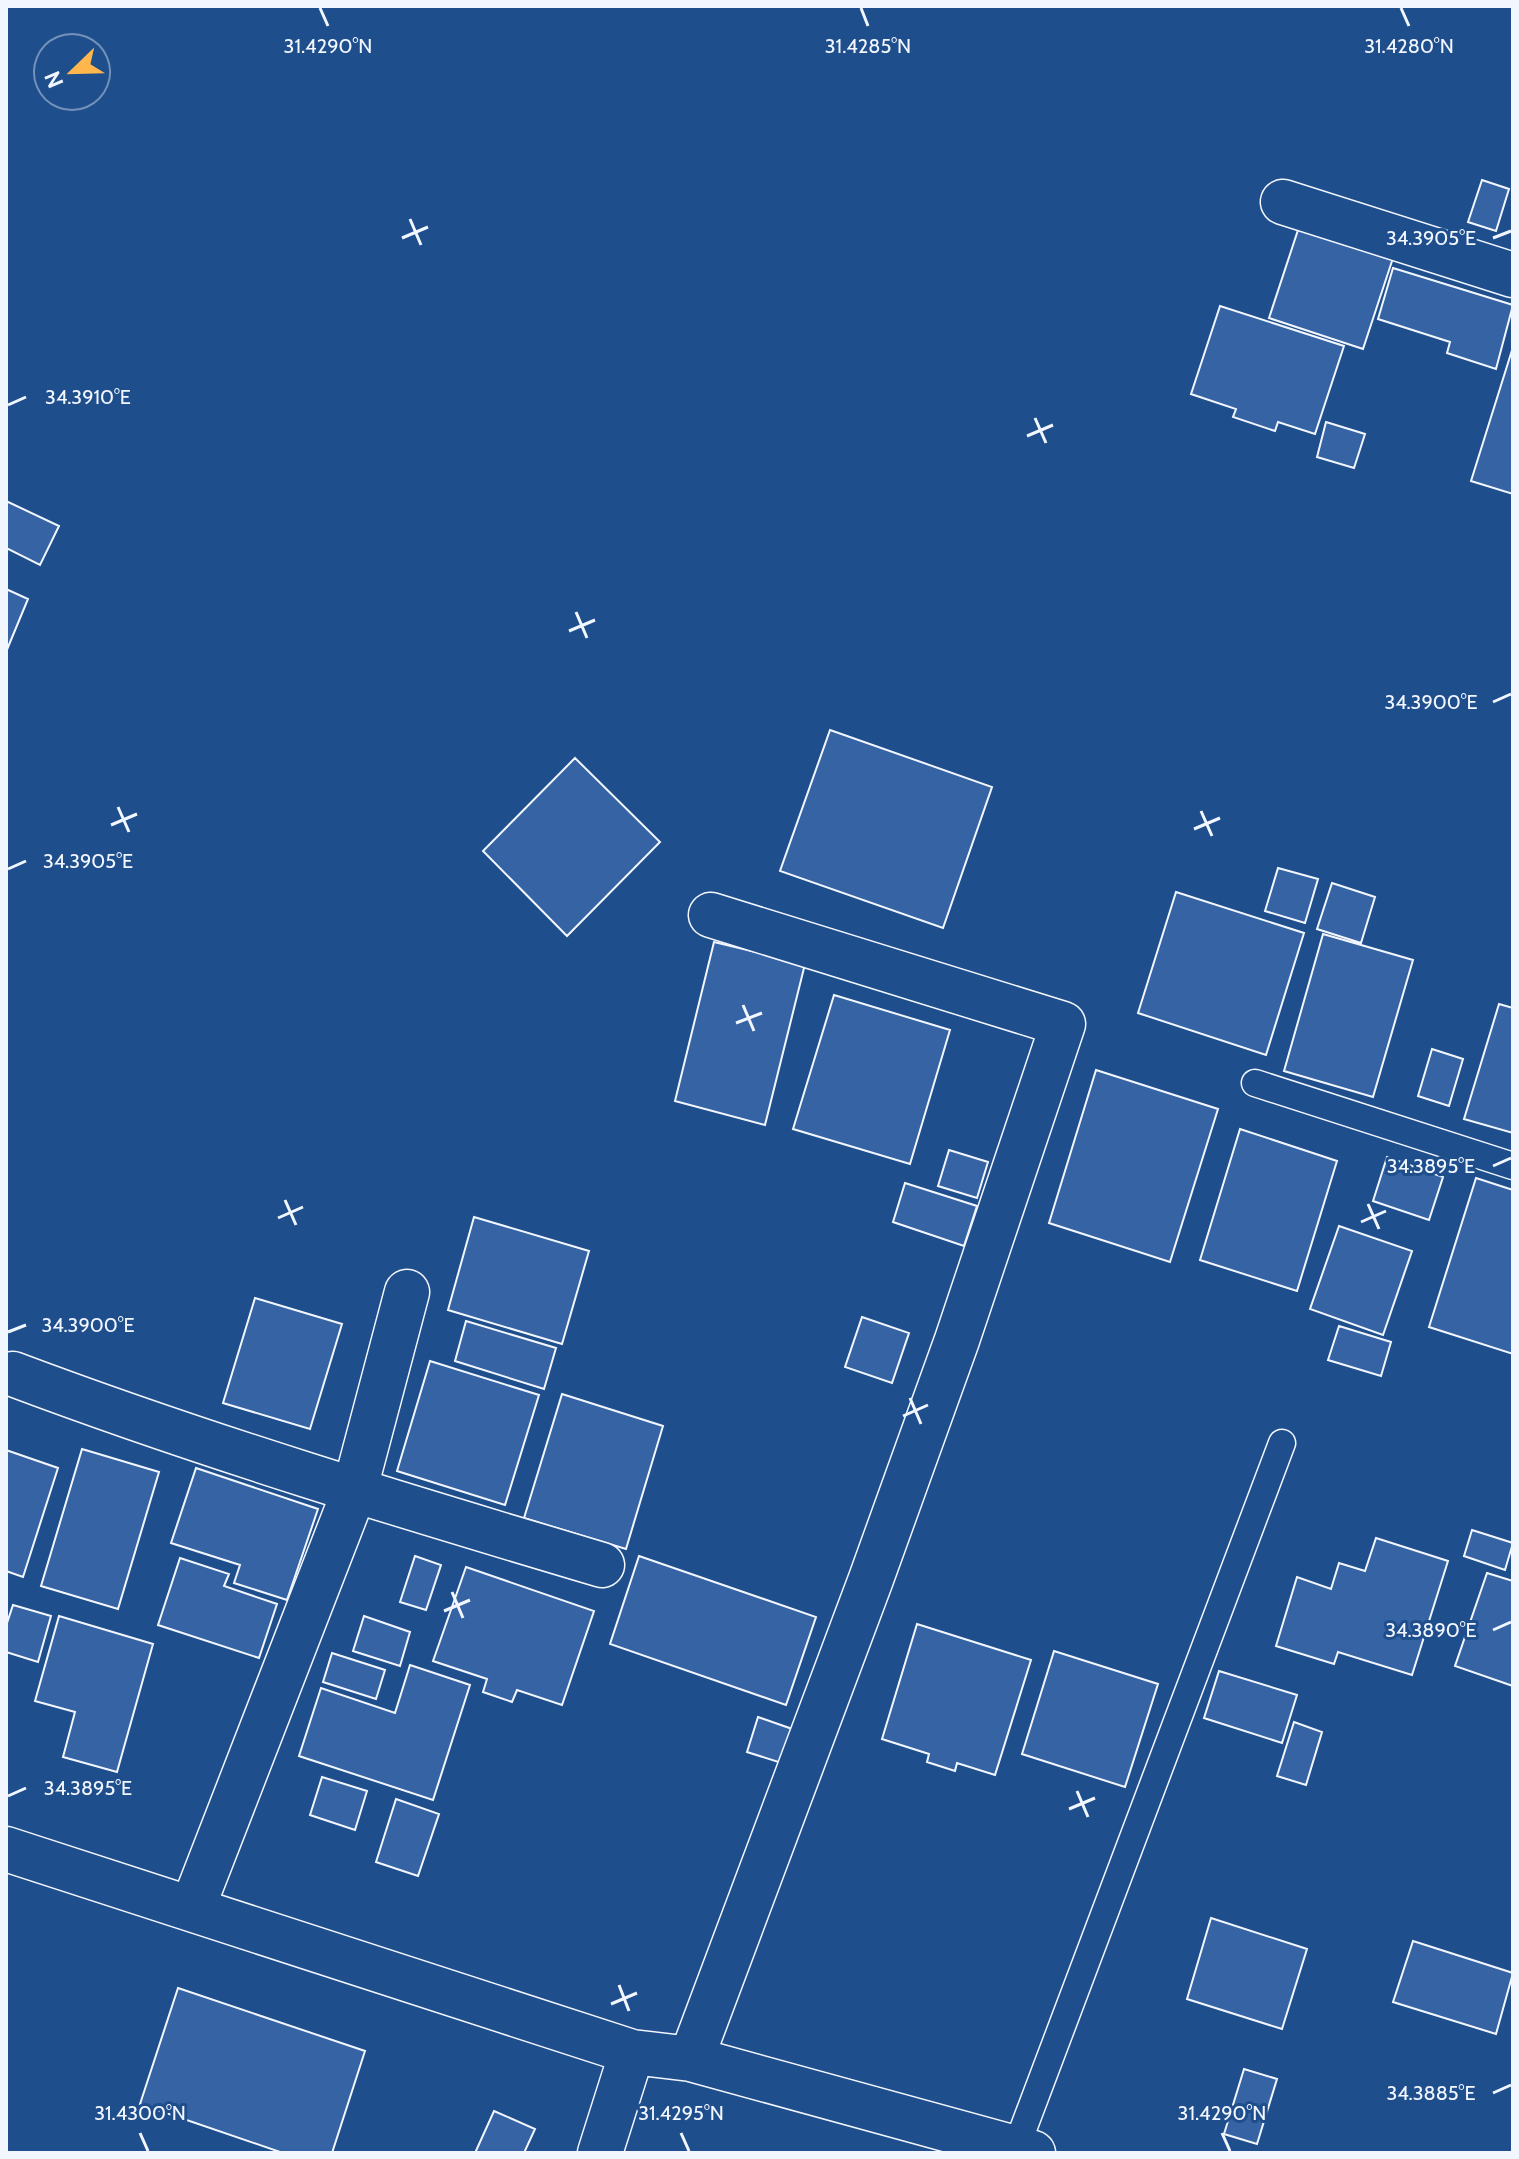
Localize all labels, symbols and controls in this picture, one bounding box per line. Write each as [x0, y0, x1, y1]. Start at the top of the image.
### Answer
north arrow [32, 32, 112, 112]
text: 31.4290°N [284, 34, 372, 58]
text: 31.4285°N [825, 34, 911, 58]
text: 31.4280°N [1364, 34, 1454, 58]
text: N [39, 67, 70, 92]
text: 34.3905°E [1386, 226, 1476, 250]
text: 34.3910°E [45, 385, 131, 409]
text: 34.3900°E [1384, 690, 1478, 714]
text: 34.3905°E [43, 849, 133, 873]
text: 34.3895°E [1387, 1154, 1475, 1178]
text: 34.3900°E [41, 1313, 135, 1337]
text: 34.3890°E [1385, 1618, 1477, 1642]
text: 34.3895°E [44, 1776, 132, 1800]
text: 34.3885°E [1386, 2081, 1476, 2105]
text: 31.4300°N [94, 2101, 186, 2125]
text: 31.4295°N [638, 2101, 724, 2125]
text: 31.4290°N [1178, 2101, 1266, 2125]

